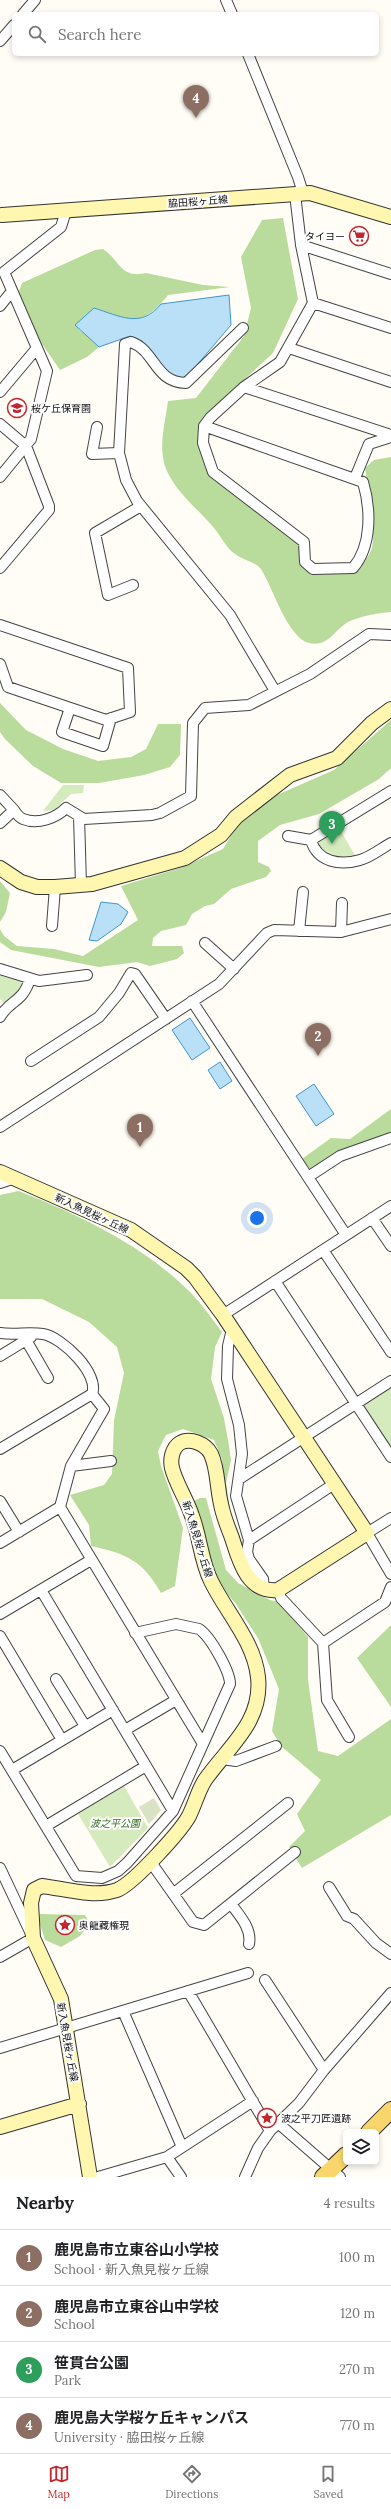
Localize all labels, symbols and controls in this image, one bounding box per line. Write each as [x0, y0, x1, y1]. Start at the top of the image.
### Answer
search box [12, 12, 379, 56]
icon: search [26, 23, 48, 45]
text: Search here [58, 25, 141, 44]
pin: 4 [183, 85, 209, 118]
street label: 脇田桜ヶ丘線 [168, 193, 228, 210]
supermarket icon: タイヨー [348, 225, 370, 247]
place label: タイヨー [305, 230, 345, 243]
school or university icon: 桜ケ丘保育園 [6, 397, 28, 419]
place label: 桜ケ丘保育園 [31, 402, 91, 415]
pin: 3 [319, 811, 345, 844]
pin: 2 [305, 1023, 331, 1056]
pin: 1 [127, 1114, 153, 1147]
street label: 新入魚見桜ヶ丘線 [53, 1191, 131, 1236]
your location [247, 1208, 267, 1228]
street label: 新入魚見桜ヶ丘線 [180, 1499, 215, 1579]
park label: 波之平公園 [90, 1817, 142, 1830]
place icon: 奥龍藏権現 [54, 1914, 76, 1936]
place label: 奥龍藏権現 [79, 1919, 129, 1932]
street label: 新入魚見桜ヶ丘線 [54, 2002, 81, 2083]
place icon: 波之平刀匠遺跡 [256, 2107, 278, 2129]
place label: 波之平刀匠遺跡 [281, 2112, 351, 2125]
map controls [343, 2129, 379, 2165]
button: layers [343, 2129, 379, 2165]
text: Nearby [16, 2192, 74, 2214]
text: 4 results [324, 2195, 375, 2212]
text: 鹿児島市立東谷山小学校 [54, 2240, 219, 2259]
text: 1 [26, 2249, 32, 2266]
text: 100 m [339, 2249, 375, 2266]
text: School · 新入魚見桜ヶ丘線 [54, 2261, 209, 2278]
text: 鹿児島市立東谷山中学校 [54, 2297, 219, 2316]
text: 2 [26, 2305, 32, 2322]
text: 120 m [340, 2305, 375, 2322]
text: School [54, 2316, 95, 2333]
text: 笹貫台公園 [54, 2353, 129, 2372]
text: 3 [25, 2361, 33, 2378]
text: 270 m [339, 2361, 375, 2378]
text: Park [54, 2372, 81, 2389]
text: 鹿児島大学桜ケ丘キャンパス [54, 2408, 249, 2427]
text: 4 [25, 2417, 33, 2434]
text: 770 m [340, 2417, 375, 2434]
text: University · 脇田桜ヶ丘線 [54, 2429, 204, 2446]
tab: Map [48, 2463, 70, 2501]
tab: Directions [165, 2463, 218, 2501]
tab: Saved [314, 2463, 343, 2501]

